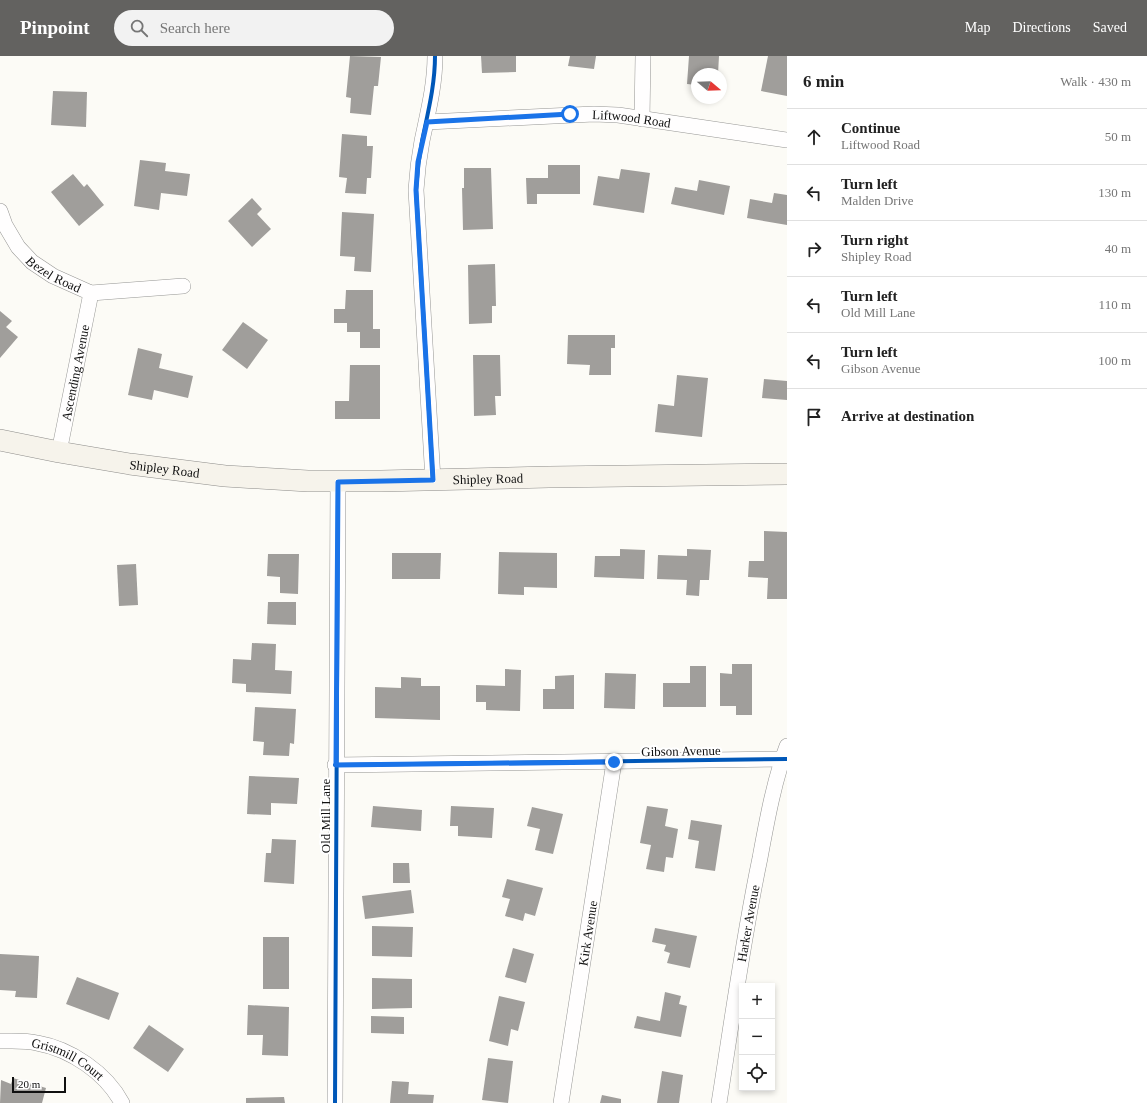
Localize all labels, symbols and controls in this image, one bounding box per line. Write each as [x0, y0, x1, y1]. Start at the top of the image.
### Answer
search box [114, 10, 394, 46]
text: Pinpoint [20, 17, 90, 38]
icon: search [128, 17, 150, 39]
text: Search here [160, 20, 230, 36]
text: Map [965, 20, 990, 35]
text: Directions [1012, 20, 1071, 35]
text: Saved [1093, 20, 1127, 35]
north arrow [691, 68, 727, 104]
text: 6 min [803, 72, 844, 91]
text: Walk · 430 m [1060, 74, 1131, 89]
route start [561, 105, 579, 123]
street label: Liftwood Road [592, 106, 672, 130]
text: Continue [841, 120, 900, 136]
icon: ahead [803, 126, 825, 148]
text: 50 m [1105, 129, 1131, 144]
text: Liftwood Road [841, 137, 920, 152]
text: Turn left [841, 176, 898, 192]
icon: left [803, 182, 825, 204]
text: 130 m [1098, 185, 1131, 200]
text: Malden Drive [841, 193, 914, 208]
text: Turn right [841, 232, 908, 248]
icon: right [803, 238, 825, 260]
text: 40 m [1105, 241, 1131, 256]
text: Shipley Road [841, 249, 911, 264]
street label: Bezel Road [23, 253, 84, 295]
text: Turn left [841, 288, 898, 304]
icon: left [803, 294, 825, 316]
text: 110 m [1099, 297, 1131, 312]
text: Old Mill Lane [841, 305, 915, 320]
street label: Ascending Avenue [58, 323, 92, 422]
text: Turn left [841, 344, 898, 360]
icon: left [803, 350, 825, 372]
text: 100 m [1098, 353, 1131, 368]
text: Gibson Avenue [841, 361, 921, 376]
icon: arrive [803, 406, 825, 428]
text: Arrive at destination [841, 408, 974, 424]
street label: Shipley Road [129, 457, 201, 480]
street label: Shipley Road [452, 470, 524, 487]
street label: Gibson Avenue [641, 743, 721, 759]
route end [605, 753, 623, 771]
street label: Old Mill Lane [318, 779, 333, 853]
street label: Harker Avenue [734, 883, 762, 963]
street label: Kirk Avenue [575, 899, 600, 967]
map controls [739, 983, 775, 1091]
button: + [739, 983, 775, 1019]
button: − [739, 1019, 775, 1055]
street label: Gristmill Court [30, 1035, 108, 1083]
button: locate [739, 1055, 775, 1091]
scale bar [12, 1075, 66, 1094]
text: 20 m [18, 1078, 40, 1090]

